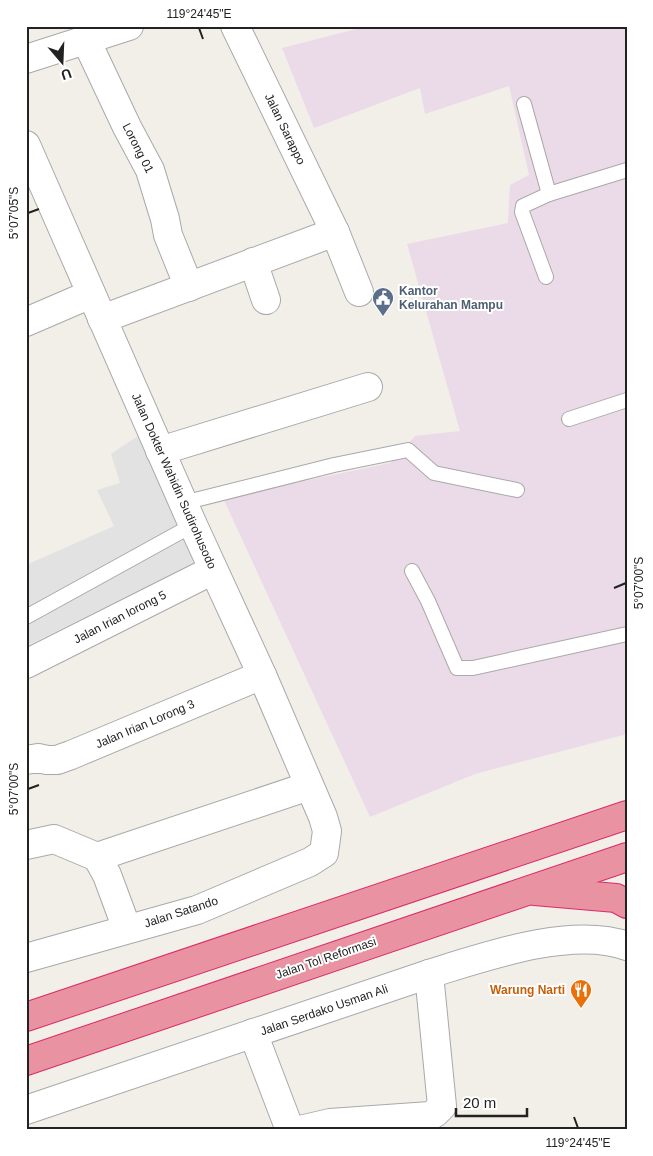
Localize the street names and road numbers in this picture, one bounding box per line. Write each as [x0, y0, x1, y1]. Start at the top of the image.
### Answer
street label: Jalan Sarappo [262, 91, 308, 167]
street label: Lorong 01 [119, 121, 157, 176]
street label: Jalan Dokter Wahidin Sudirohusodo [129, 391, 219, 571]
street label: Jalan Irian lorong 5 [71, 587, 169, 646]
street label: Jalan Irian Lorong 3 [93, 697, 197, 751]
street label: Jalan Satando [142, 893, 220, 931]
street label: Jalan Tol Reformasi [274, 934, 378, 982]
street label: Jalan Serdako Usman Ali [258, 982, 390, 1038]

